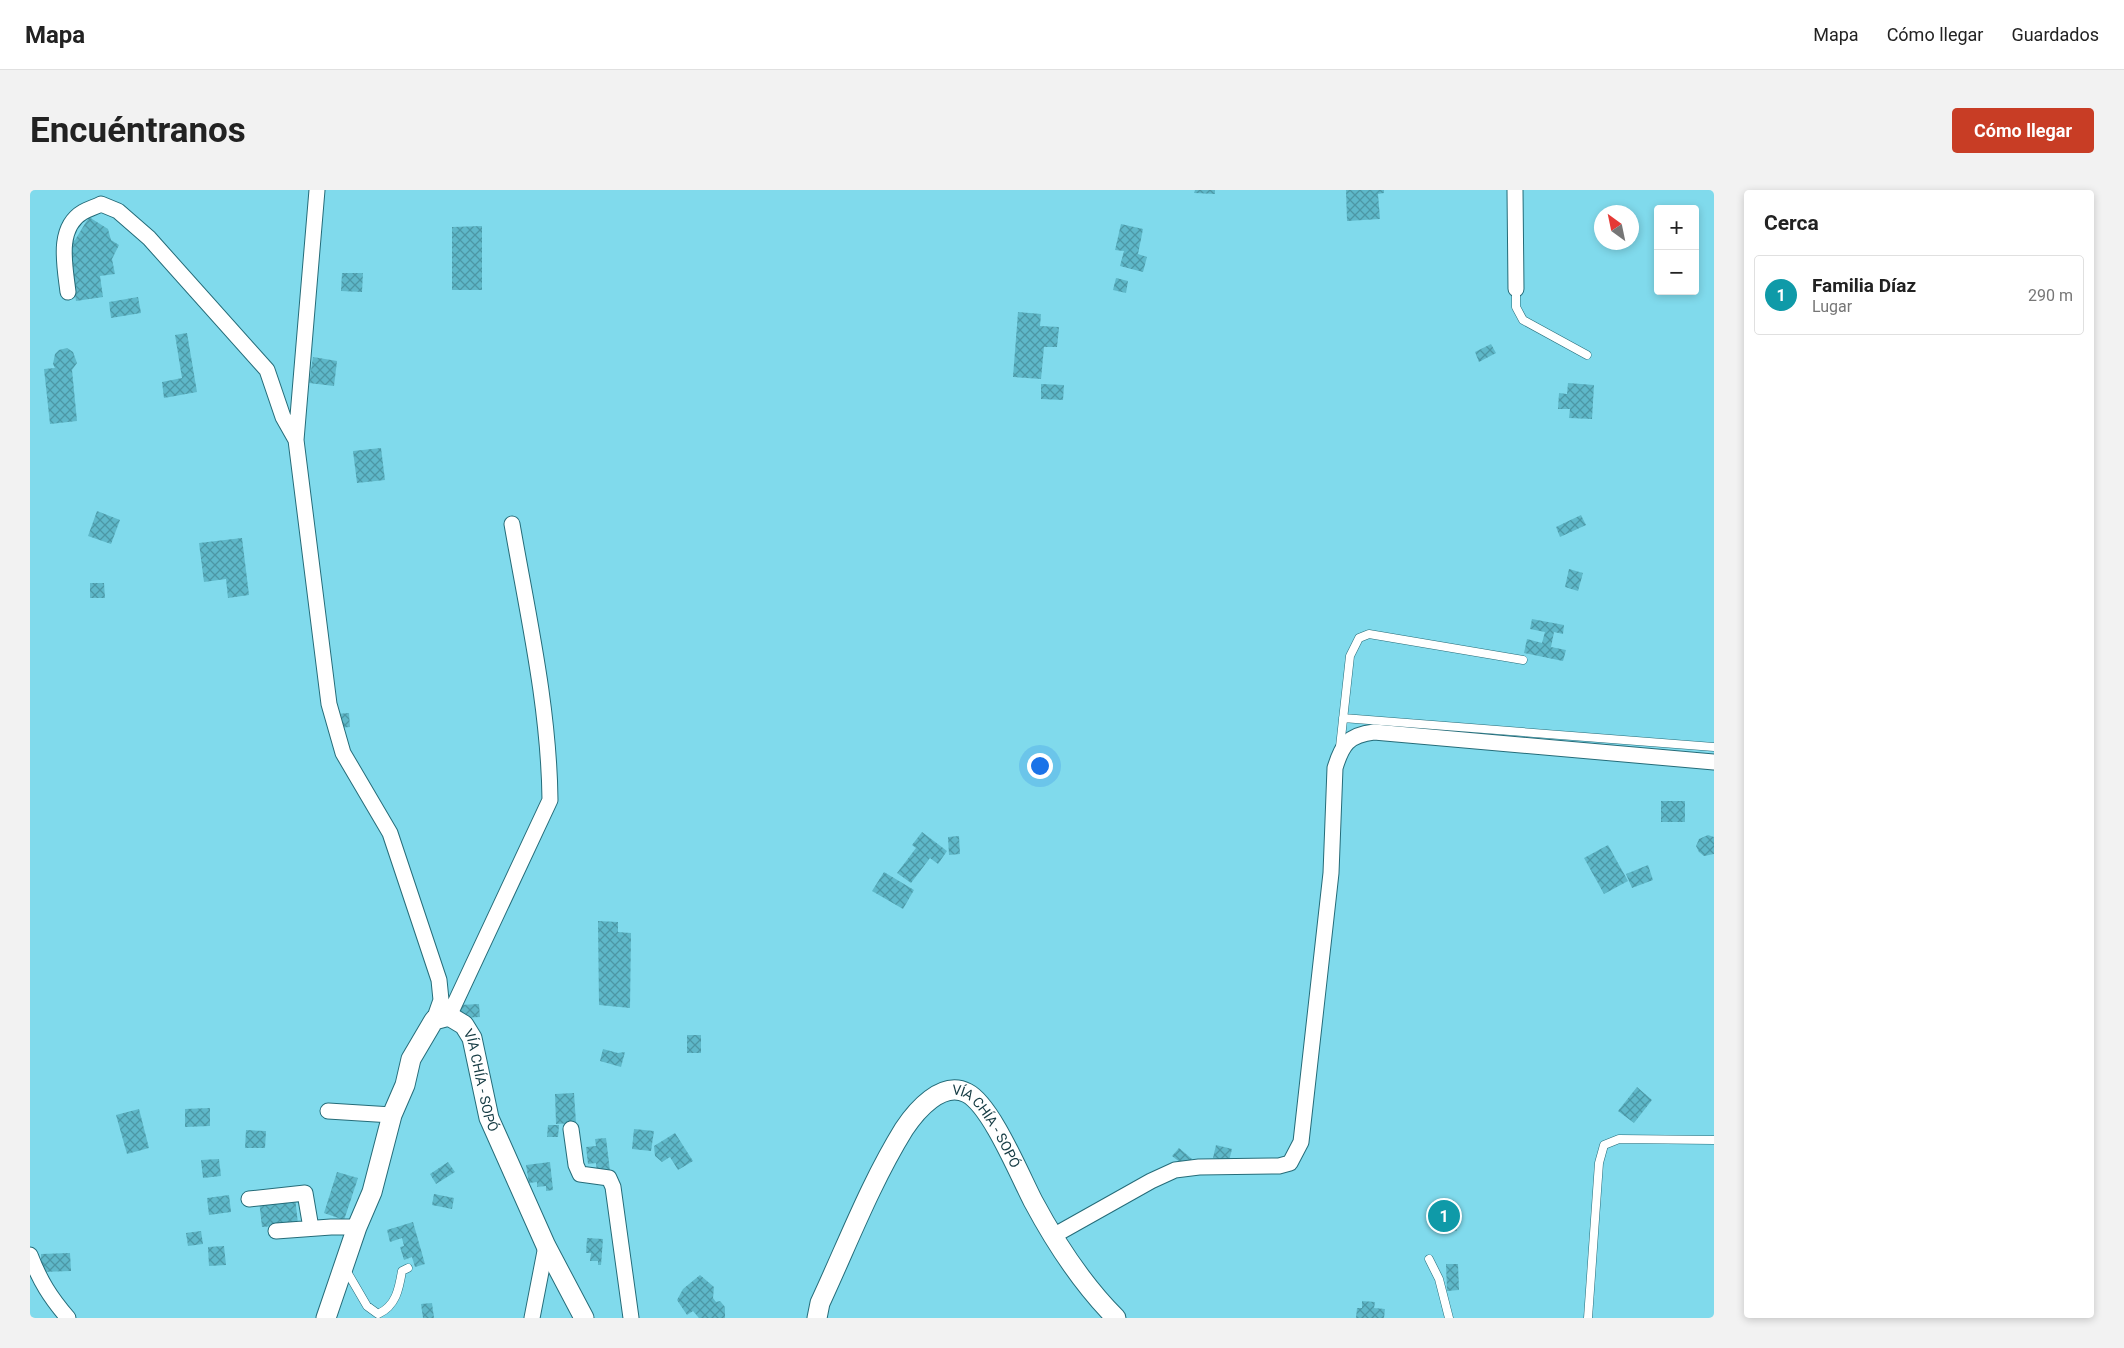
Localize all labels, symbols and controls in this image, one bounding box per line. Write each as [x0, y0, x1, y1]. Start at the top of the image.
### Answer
text: Mapa [25, 21, 85, 49]
text: Mapa [1813, 24, 1859, 45]
text: Cómo llegar [1887, 24, 1983, 45]
text: Guardados [2011, 24, 2099, 45]
button: Cómo llegar [1952, 108, 2094, 153]
text: Encuéntranos [30, 110, 246, 151]
north arrow [1594, 205, 1639, 250]
map controls [1654, 205, 1699, 295]
button: + [1654, 205, 1699, 250]
text: Cerca [1764, 211, 1819, 235]
button: − [1654, 250, 1699, 295]
text: Familia Díaz [1812, 274, 1916, 297]
text: 1 [1776, 286, 1786, 305]
text: 290 m [2028, 286, 2073, 305]
text: Lugar [1812, 297, 1852, 316]
your location [1027, 753, 1053, 779]
street label: VÍA CHÍA - SOPÓ [460, 1026, 503, 1134]
street label: VÍA CHÍA - SOPÓ [952, 1082, 1025, 1170]
pin: 1 [1428, 1197, 1460, 1235]

